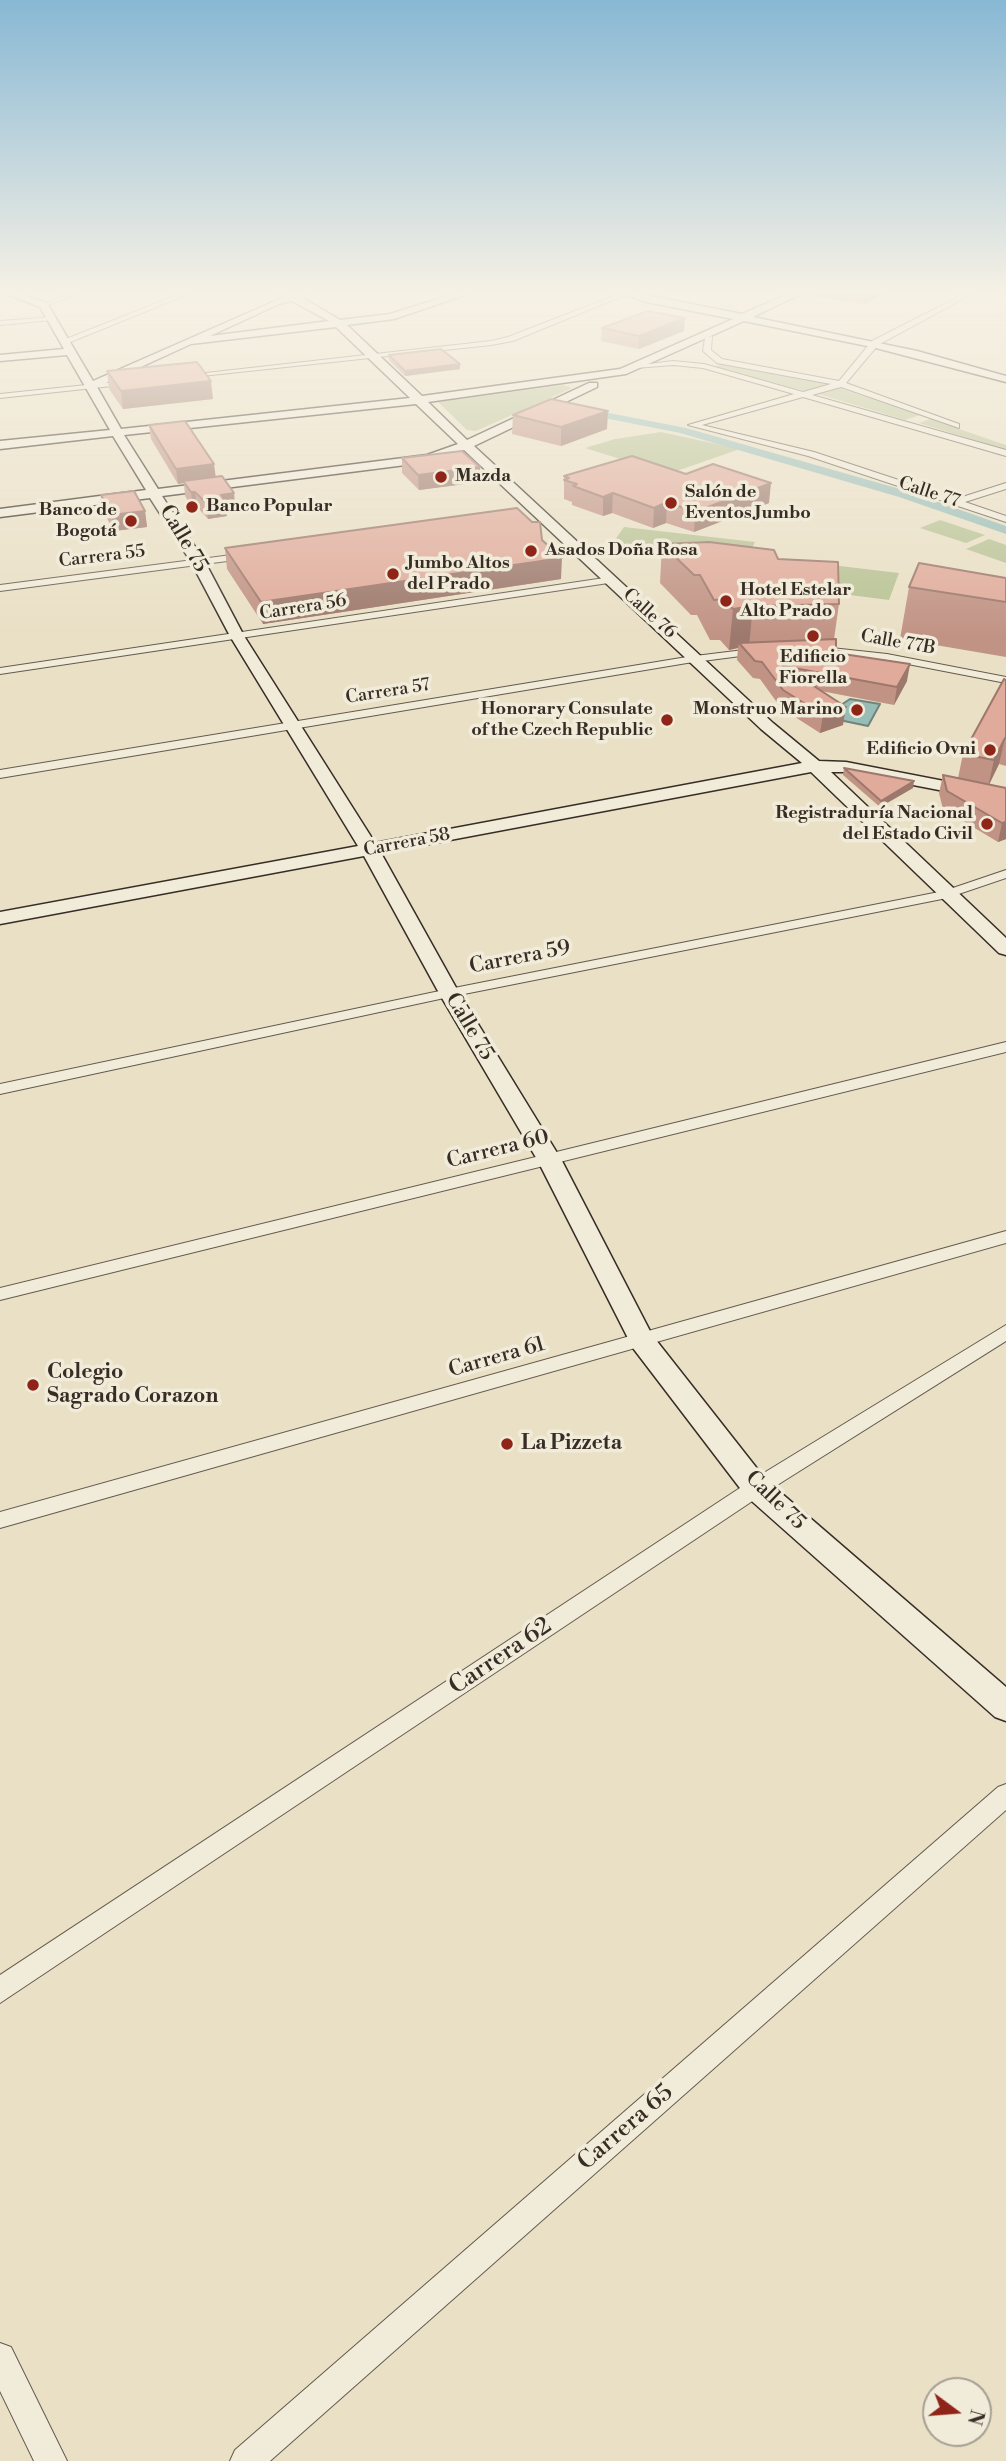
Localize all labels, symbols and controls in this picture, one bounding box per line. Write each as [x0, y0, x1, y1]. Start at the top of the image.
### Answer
place label: Mazda [455, 466, 511, 488]
marker: Mazda [433, 469, 449, 485]
street label: Calle 77 [896, 473, 962, 513]
place label: Salón de Eventos Jumbo [685, 482, 811, 524]
marker: Salón de Eventos Jumbo [663, 495, 679, 511]
place label: Banco Popular [206, 496, 333, 518]
marker: Banco Popular [184, 499, 200, 515]
place label: Banco de Bogotá [39, 500, 117, 542]
street label: Calle 75 [153, 501, 213, 577]
marker: Banco de Bogotá [123, 513, 139, 529]
place label: Asados Doña Rosa [545, 540, 698, 562]
street label: Carrera 55 [58, 541, 146, 573]
marker: Asados Doña Rosa [523, 543, 539, 559]
place label: Jumbo Altos del Prado [407, 553, 510, 596]
marker: Jumbo Altos del Prado [385, 566, 401, 582]
place label: Hotel Estelar Alto Prado [740, 580, 851, 622]
street label: Calle 76 [618, 584, 680, 644]
street label: Carrera 56 [258, 590, 348, 626]
marker: Hotel Estelar Alto Prado [718, 593, 734, 609]
street label: Calle 77B [859, 626, 937, 660]
marker: Edificio Fiorella [805, 628, 821, 644]
place label: Edificio Fiorella [779, 647, 847, 690]
street label: Carrera 57 [344, 675, 432, 709]
place label: Honorary Consulate of the Czech Republic [471, 699, 653, 742]
place label: Monstruo Marino [693, 699, 843, 721]
marker: Monstruo Marino [849, 702, 865, 718]
marker: Honorary Consulate of the Czech Republic [659, 712, 675, 728]
place label: Edificio Ovni [866, 739, 976, 761]
marker: Edificio Ovni [982, 742, 998, 758]
place label: Registraduría Nacional del Estado Civil [775, 803, 973, 846]
marker: Registraduría Nacional del Estado Civil [979, 816, 995, 832]
street label: Carrera 58 [362, 824, 452, 862]
street label: Carrera 59 [467, 936, 573, 980]
street label: Calle 75 [439, 989, 499, 1065]
street label: Carrera 60 [444, 1125, 552, 1175]
street label: Carrera 61 [446, 1332, 548, 1384]
place label: Colegio Sagrado Corazon [47, 1360, 218, 1410]
marker: Colegio Sagrado Corazon [25, 1377, 41, 1393]
place label: La Pizzeta [521, 1431, 622, 1457]
marker: La Pizzeta [499, 1436, 515, 1452]
street label: Calle 75 [740, 1466, 810, 1536]
street label: Carrera 62 [444, 1612, 558, 1702]
street label: Carrera 65 [572, 2079, 680, 2177]
north arrow [922, 2377, 992, 2447]
text: N [962, 2407, 989, 2428]

